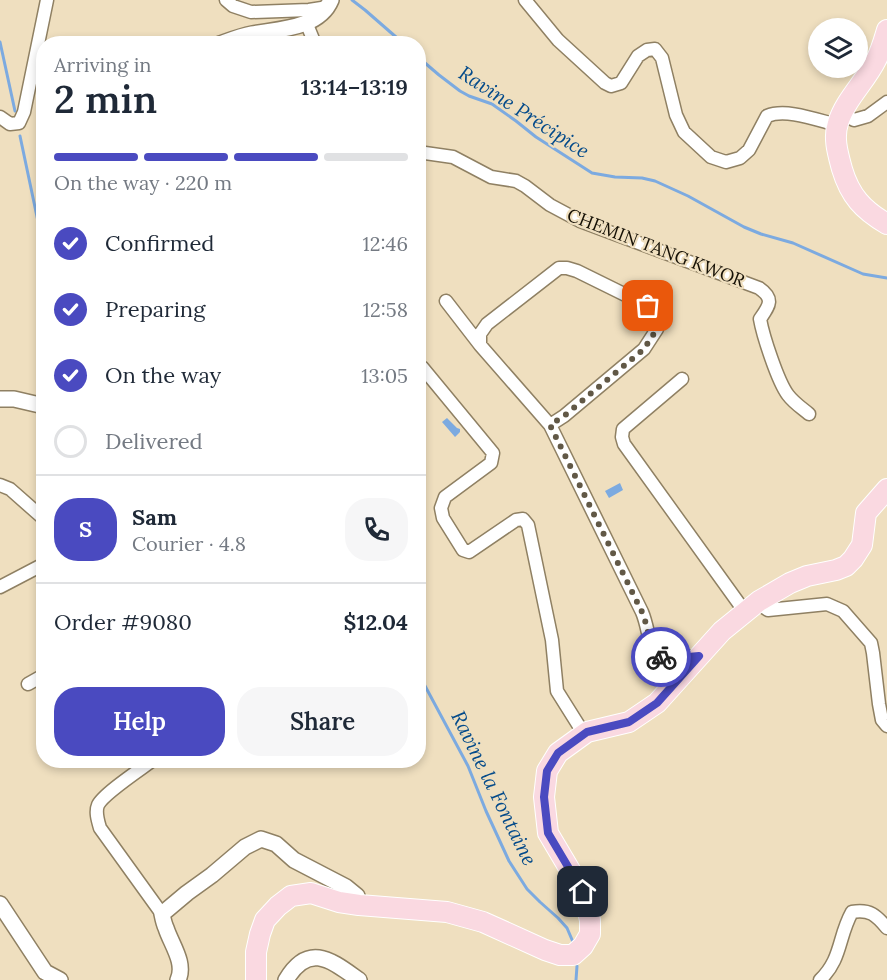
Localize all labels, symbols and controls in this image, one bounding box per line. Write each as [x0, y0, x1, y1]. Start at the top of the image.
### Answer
map controls [808, 18, 868, 78]
button: layers [808, 18, 868, 78]
text: Arriving in [54, 52, 151, 77]
water label: Ravine Précipice [454, 60, 594, 163]
text: 13:14–13:19 [301, 73, 408, 101]
text: 2 min [54, 74, 157, 124]
text: On the way · 220 m [54, 170, 232, 195]
street label: CHEMIN TANG KWOR [564, 203, 749, 292]
icon: check [54, 227, 87, 260]
text: Confirmed [105, 229, 214, 257]
text: 12:46 [363, 231, 408, 256]
pin [622, 280, 673, 331]
icon: bag [631, 289, 664, 322]
icon: check [54, 293, 87, 326]
text: Preparing [105, 295, 205, 323]
text: 12:58 [363, 297, 408, 322]
icon: check [54, 359, 87, 392]
text: On the way [105, 361, 221, 389]
text: 13:05 [361, 363, 408, 388]
text: Delivered [105, 427, 203, 455]
button: phone [345, 498, 408, 561]
text: Sam [132, 503, 177, 531]
text: S [79, 515, 92, 543]
text: Courier · 4.8 [132, 531, 246, 556]
text: Order #9080 [54, 608, 192, 636]
text: $12.04 [344, 608, 408, 636]
courier [631, 627, 691, 687]
icon: bike [645, 641, 678, 674]
button: Help [54, 687, 225, 756]
button: Share [237, 687, 408, 756]
water label: Ravine la Fontaine [446, 706, 543, 869]
pin [557, 866, 608, 917]
icon: home [566, 875, 599, 908]

